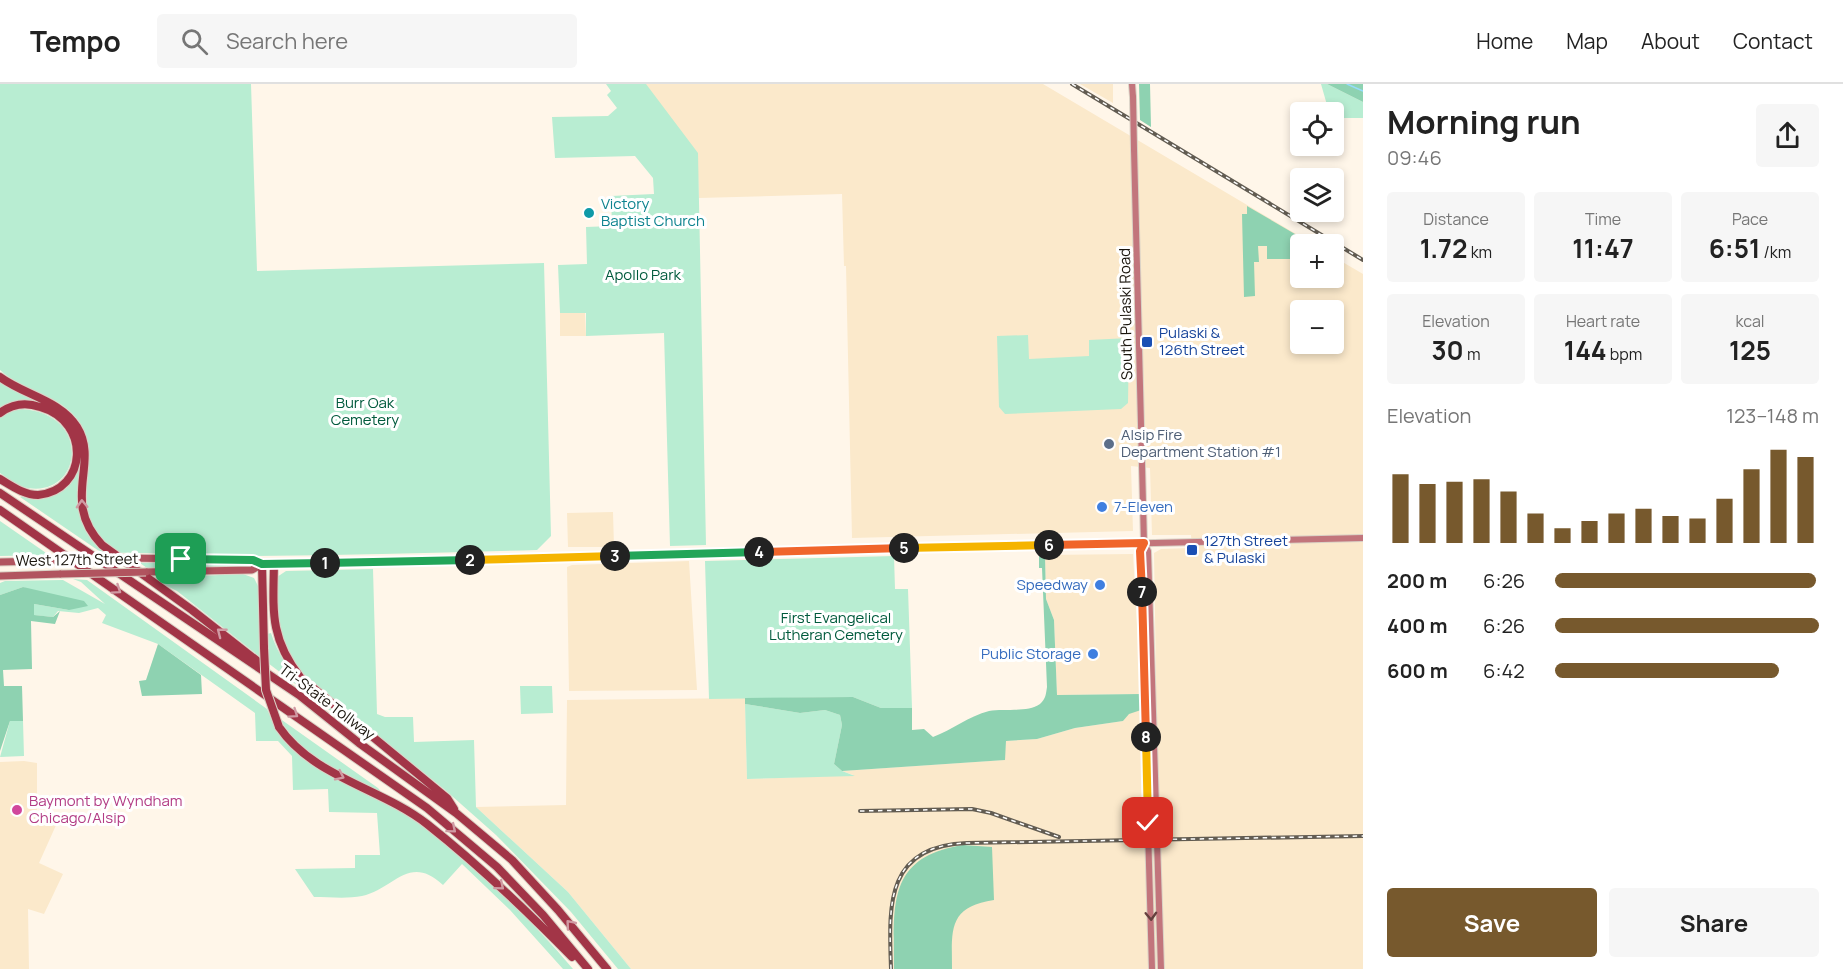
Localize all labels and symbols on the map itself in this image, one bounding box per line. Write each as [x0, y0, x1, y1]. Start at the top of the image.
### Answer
place label: Victory Baptist Church [601, 193, 705, 231]
marker: Victory Baptist Church [582, 206, 596, 220]
street label: South Pulaski Road [1114, 248, 1137, 380]
park label: Apollo Park [605, 264, 682, 285]
place label: Pulaski & 126th Street [1159, 322, 1245, 360]
marker: Pulaski & 126th Street [1140, 335, 1154, 349]
park label: Burr Oak Cemetery [331, 392, 399, 430]
place label: Alsip Fire Department Station #1 [1121, 424, 1281, 462]
marker: Alsip Fire Department Station #1 [1102, 437, 1116, 451]
place label: 7-Eleven [1114, 496, 1173, 517]
one-way arrow [76, 499, 89, 508]
marker: 7-Eleven [1095, 500, 1109, 514]
pin: 6 [1034, 530, 1064, 560]
place label: 127th Street & Pulaski [1204, 530, 1288, 568]
pin [155, 533, 206, 584]
pin: 5 [889, 533, 919, 563]
pin: 4 [744, 537, 774, 567]
pin: 3 [600, 541, 630, 571]
marker: 127th Street & Pulaski [1185, 543, 1199, 557]
pin: 2 [455, 545, 485, 575]
street label: West 127th Street [15, 548, 139, 571]
pin: 1 [310, 548, 340, 578]
place label: Speedway [1017, 574, 1088, 595]
pin: 7 [1127, 577, 1157, 607]
marker: Speedway [1093, 578, 1107, 592]
one-way arrow [111, 583, 122, 594]
park label: First Evangelical Lutheran Cemetery [769, 607, 903, 645]
one-way arrow [216, 629, 227, 640]
place label: Public Storage [981, 643, 1081, 664]
marker: Public Storage [1086, 647, 1100, 661]
street label: Tri-State Tollway [275, 659, 380, 745]
one-way arrow [288, 707, 299, 718]
pin: 8 [1131, 722, 1161, 752]
one-way arrow [334, 768, 345, 780]
place label: Baymont by Wyndham Chicago/Alsip [29, 790, 183, 828]
pin [1122, 797, 1173, 848]
marker: Baymont by Wyndham Chicago/Alsip [10, 803, 24, 817]
one-way arrow [445, 822, 456, 833]
one-way arrow [493, 878, 504, 889]
one-way arrow [1144, 912, 1157, 921]
one-way arrow [566, 920, 577, 931]

